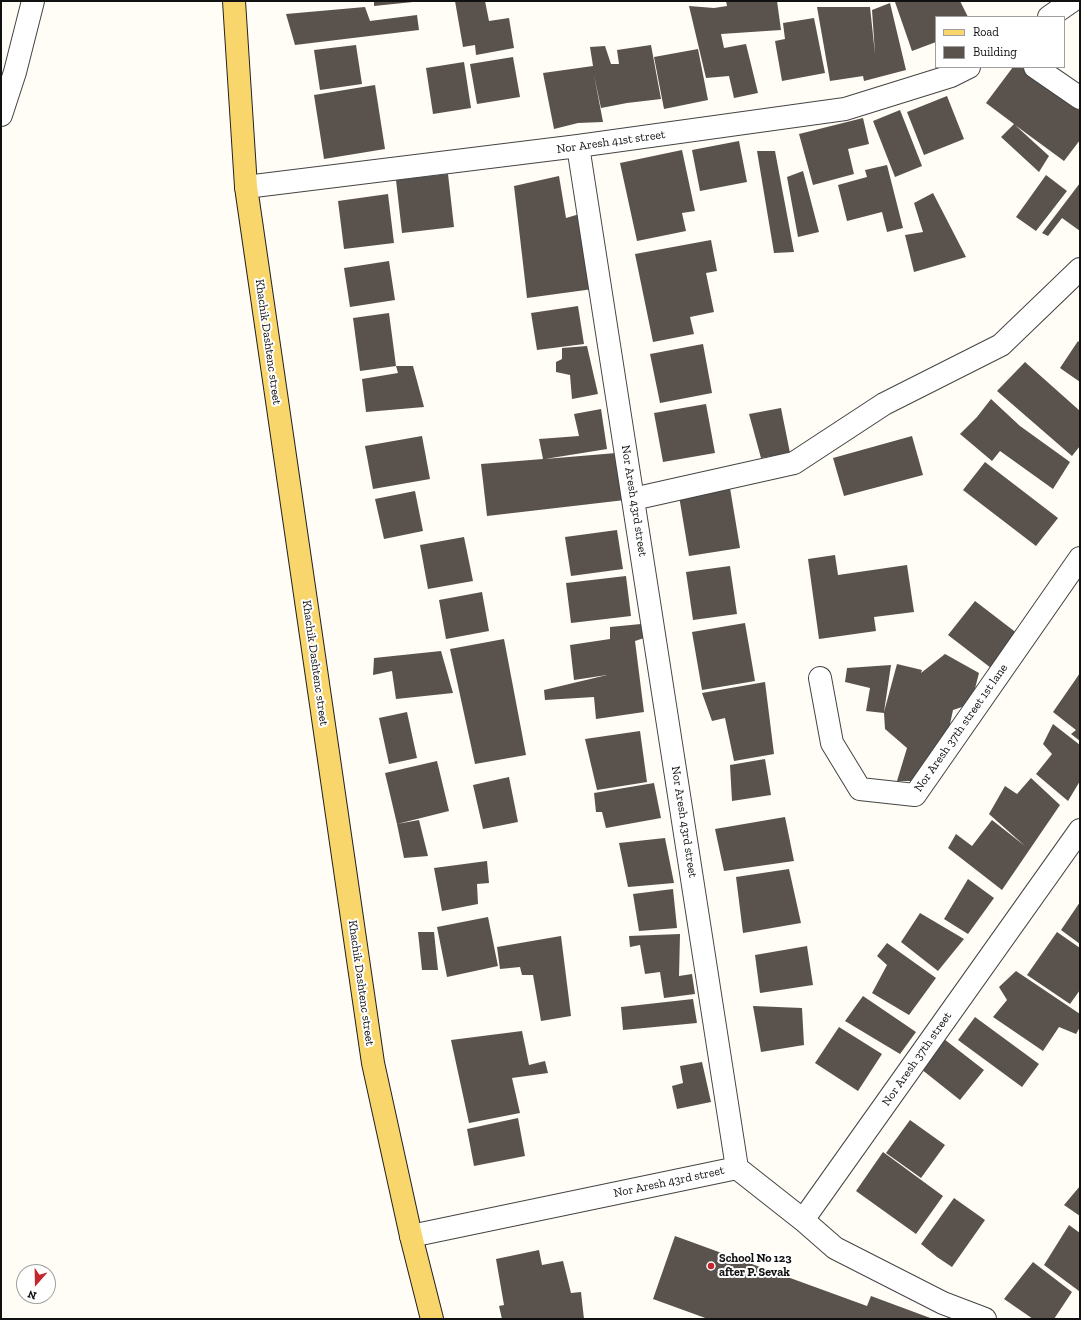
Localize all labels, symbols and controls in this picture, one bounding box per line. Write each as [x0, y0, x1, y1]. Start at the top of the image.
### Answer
legend [935, 16, 1065, 68]
text: Road [973, 25, 999, 39]
text: Building [973, 45, 1017, 59]
street label: Nor Aresh 41st street [556, 127, 666, 157]
street label: Khachik Dashtenc street [252, 278, 284, 406]
street label: Nor Aresh 43rd street [618, 444, 650, 558]
street label: Khachik Dashtenc street [299, 599, 331, 727]
street label: Nor Aresh 37th street 1st lane [911, 661, 1011, 795]
street label: Nor Aresh 43rd street [668, 765, 700, 879]
street label: Khachik Dashtenc street [345, 919, 377, 1047]
street label: Nor Aresh 37th street [879, 1009, 955, 1109]
street label: Nor Aresh 43rd street [612, 1163, 726, 1201]
place label: School No 123 after P. Sevak [719, 1252, 792, 1280]
marker: School No 123 after P. Sevak [706, 1261, 716, 1271]
north arrow [16, 1264, 56, 1304]
text: N [26, 1287, 38, 1302]

